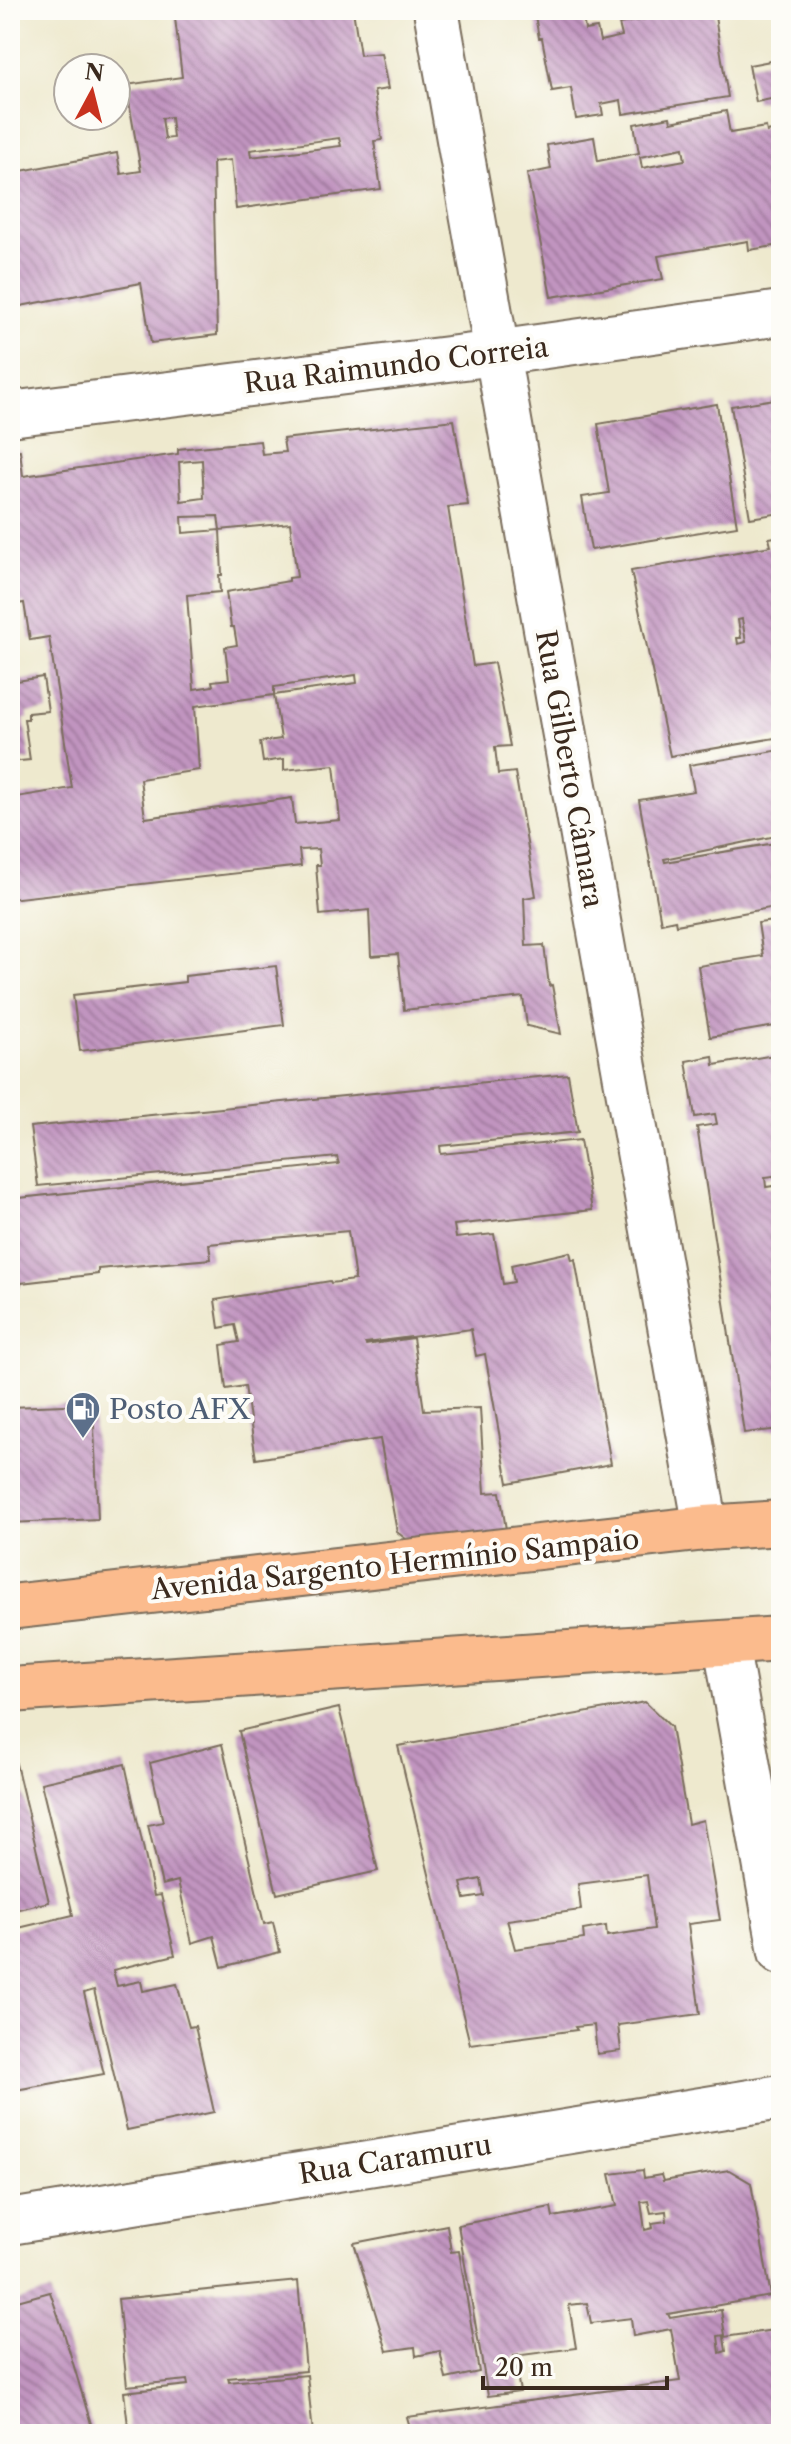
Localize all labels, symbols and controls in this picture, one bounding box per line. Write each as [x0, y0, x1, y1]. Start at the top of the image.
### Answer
north arrow [52, 52, 132, 132]
text: N [83, 58, 106, 87]
street label: Rua Raimundo Correia [242, 329, 551, 401]
street label: Rua Gilberto Câmara [529, 627, 611, 911]
fuel station icon: Posto AFX [64, 1390, 102, 1440]
place label: Posto AFX [109, 1392, 251, 1426]
street label: Avenida Sargento Hermínio Sampaio [148, 1521, 641, 1607]
street label: Rua Caramuru [296, 2127, 494, 2191]
scale bar [483, 2340, 667, 2390]
text: 20 m [495, 2353, 553, 2382]

